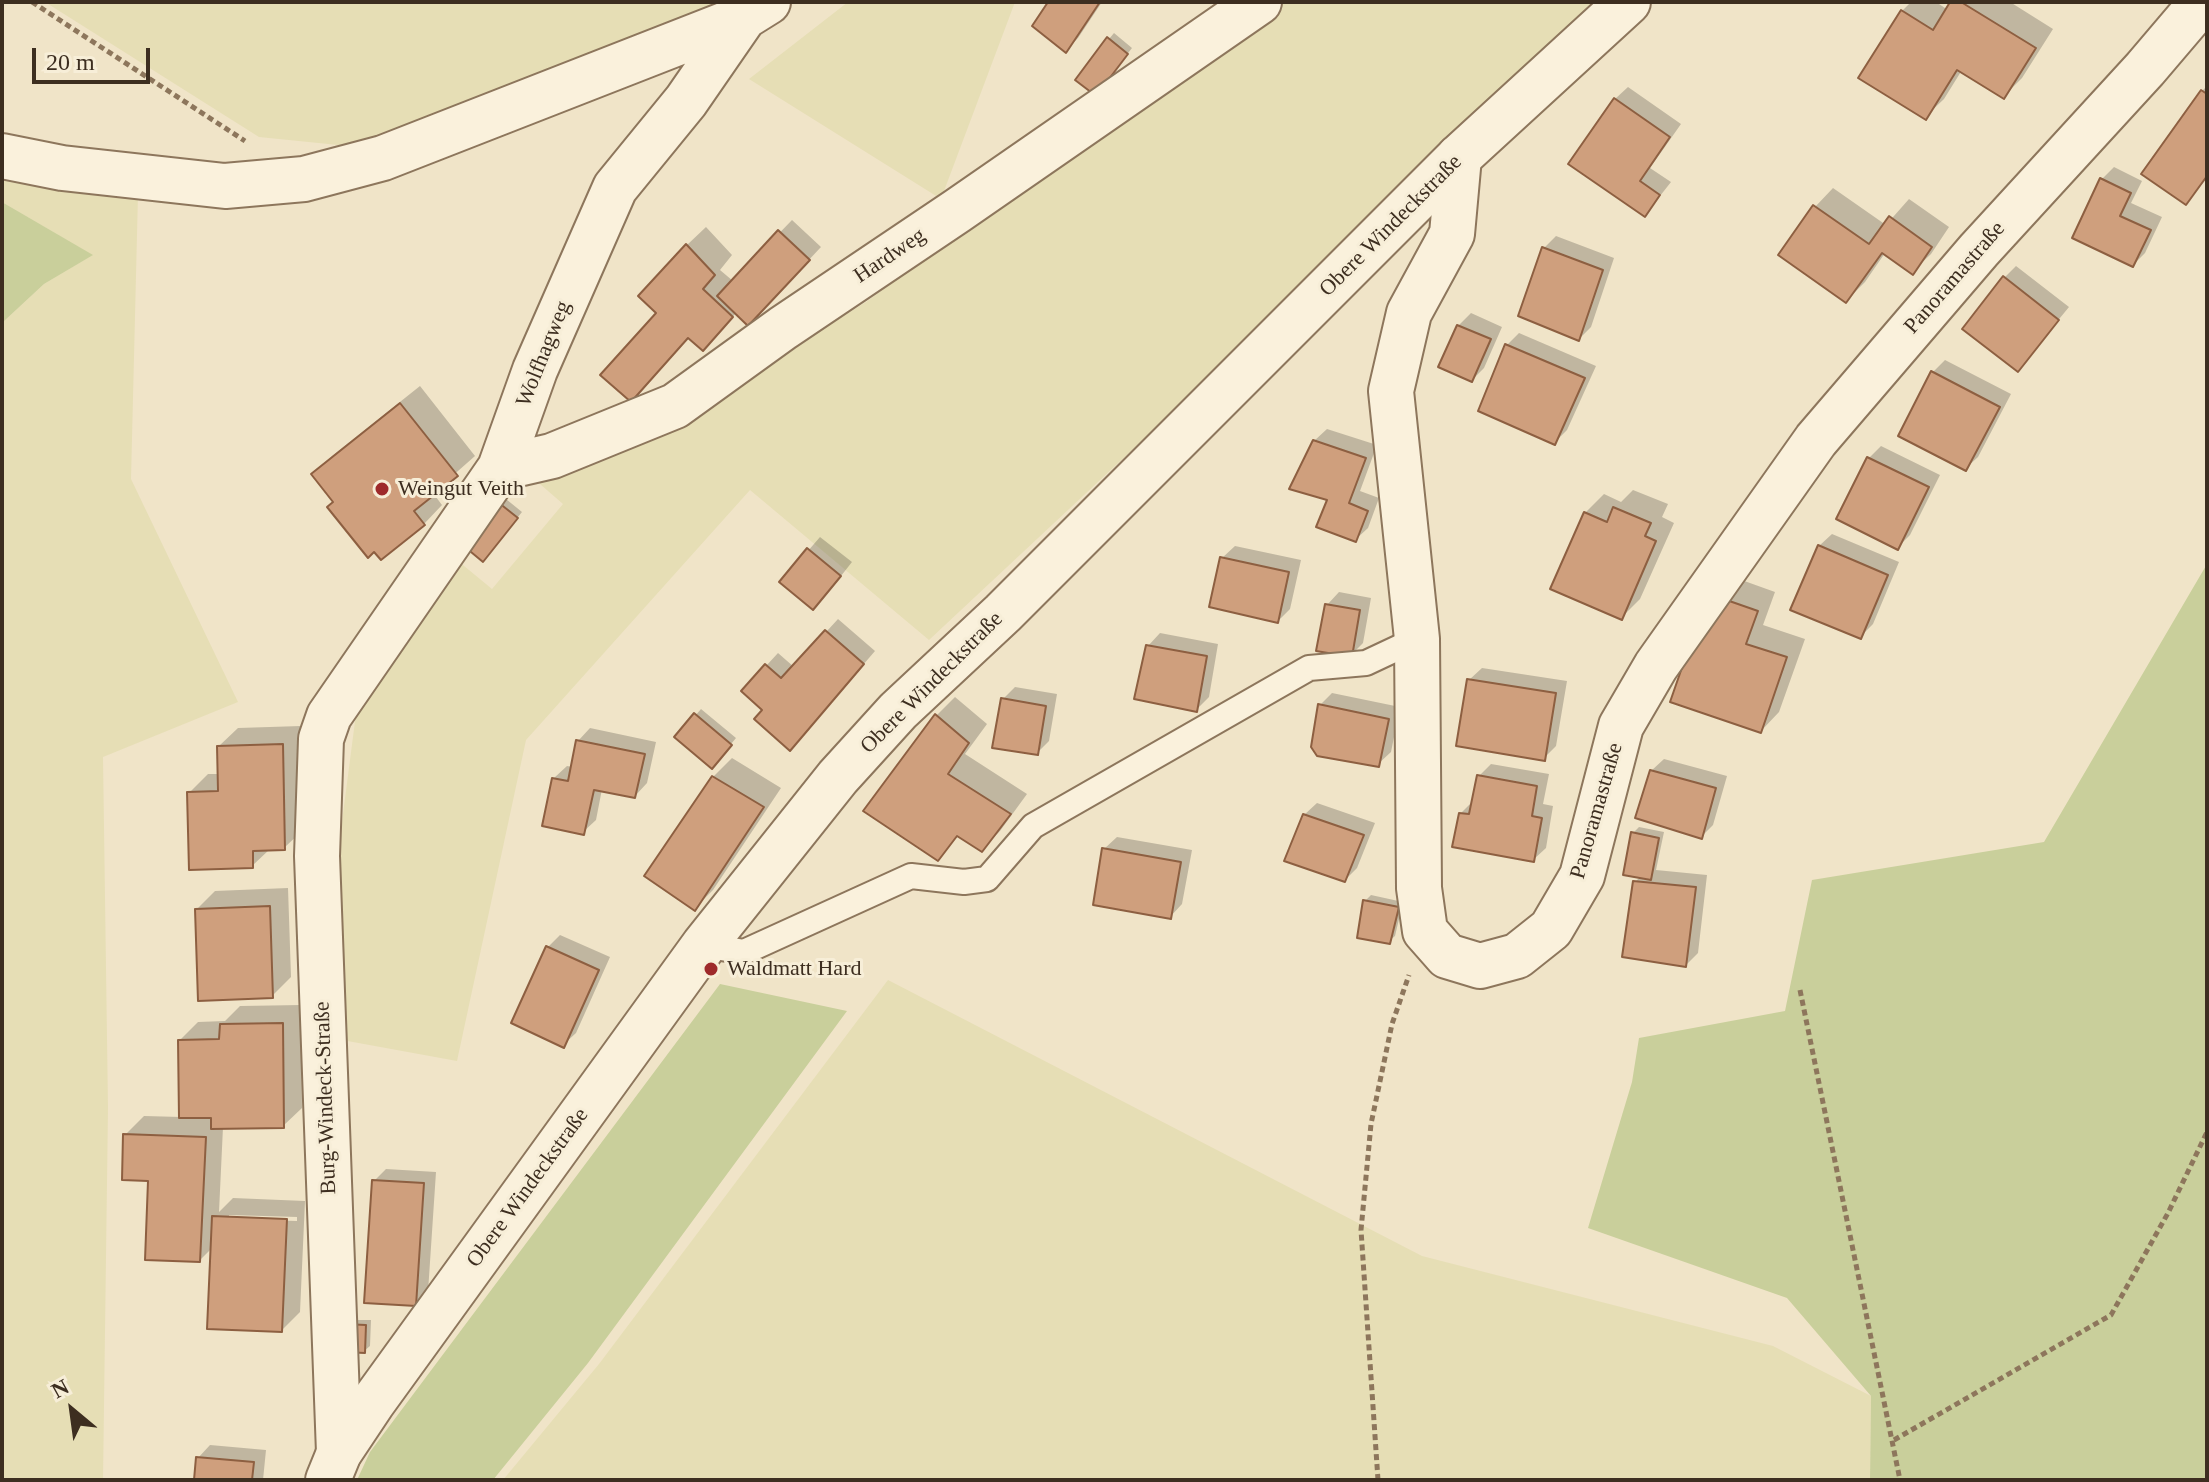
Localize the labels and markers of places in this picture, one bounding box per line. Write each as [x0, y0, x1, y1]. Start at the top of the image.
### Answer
place label: Weingut Veith [398, 476, 524, 502]
marker: Weingut Veith [373, 480, 391, 498]
place label: Waldmatt Hard [727, 956, 861, 982]
marker: Waldmatt Hard [702, 960, 720, 978]

